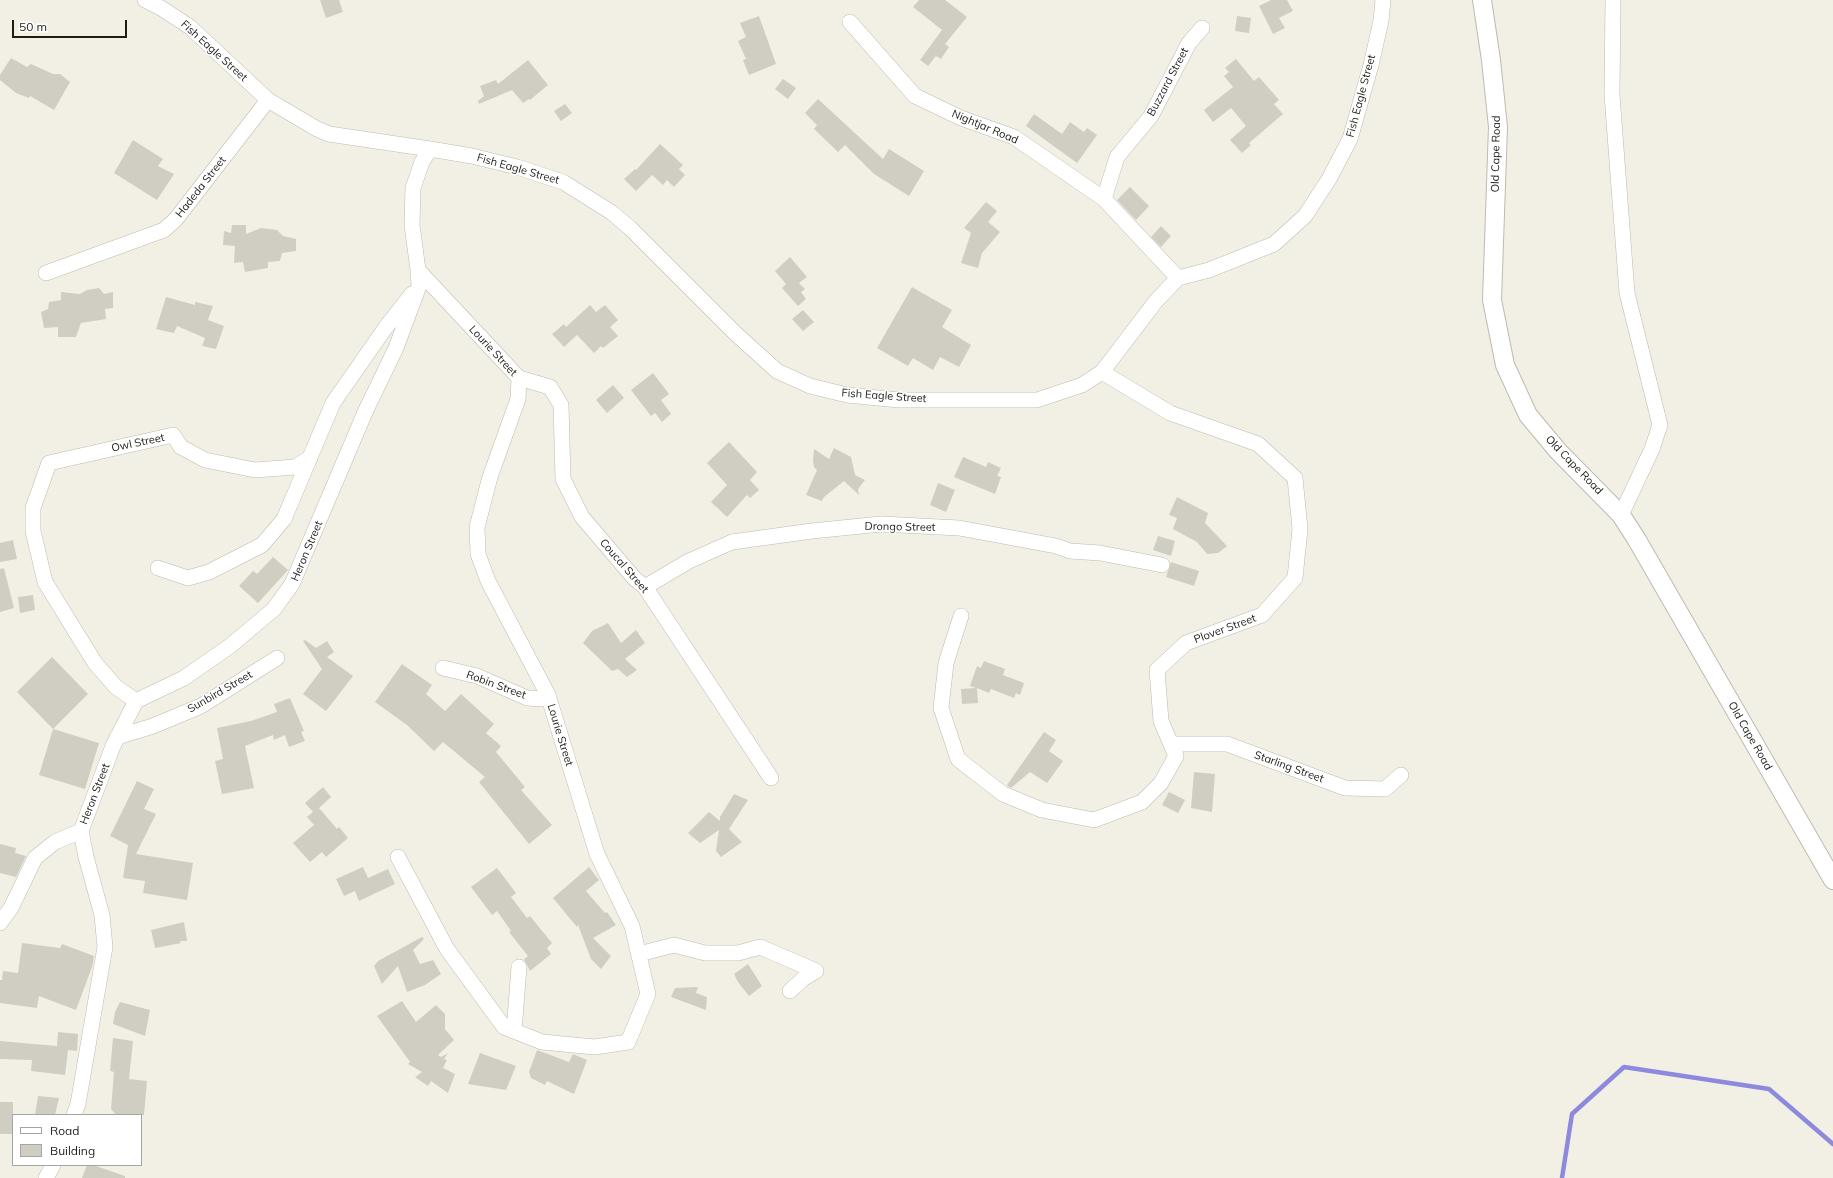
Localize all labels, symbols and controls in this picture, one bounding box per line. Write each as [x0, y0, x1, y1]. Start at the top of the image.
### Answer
scale bar [14, 12, 129, 38]
street label: Fish Eagle Street [178, 18, 250, 84]
text: 50 m [19, 19, 47, 34]
street label: Buzzard Street [1144, 46, 1192, 118]
street label: Fish Eagle Street [1344, 53, 1378, 139]
street label: Nightjar Road [950, 107, 1020, 147]
street label: Old Cape Road [1489, 115, 1503, 193]
street label: Fish Eagle Street [475, 151, 561, 187]
street label: Hadeda Street [173, 154, 229, 220]
street label: Lourie Street [466, 323, 520, 379]
street label: Fish Eagle Street [841, 386, 927, 406]
street label: Owl Street [110, 431, 166, 455]
street label: Old Cape Road [1543, 433, 1605, 497]
street label: Heron Street [288, 519, 326, 583]
street label: Drongo Street [864, 520, 936, 534]
street label: Coucal Street [597, 536, 651, 596]
street label: Plover Street [1192, 612, 1258, 646]
street label: Sunbird Street [185, 668, 255, 716]
street label: Robin Street [464, 668, 528, 702]
street label: Old Cape Road [1725, 699, 1775, 773]
street label: Lourie Street [544, 702, 576, 768]
street label: Starling Street [1252, 748, 1326, 786]
street label: Heron Street [77, 762, 113, 826]
legend [12, 1114, 142, 1166]
text: Road [50, 1123, 79, 1138]
text: Building [50, 1143, 95, 1158]

